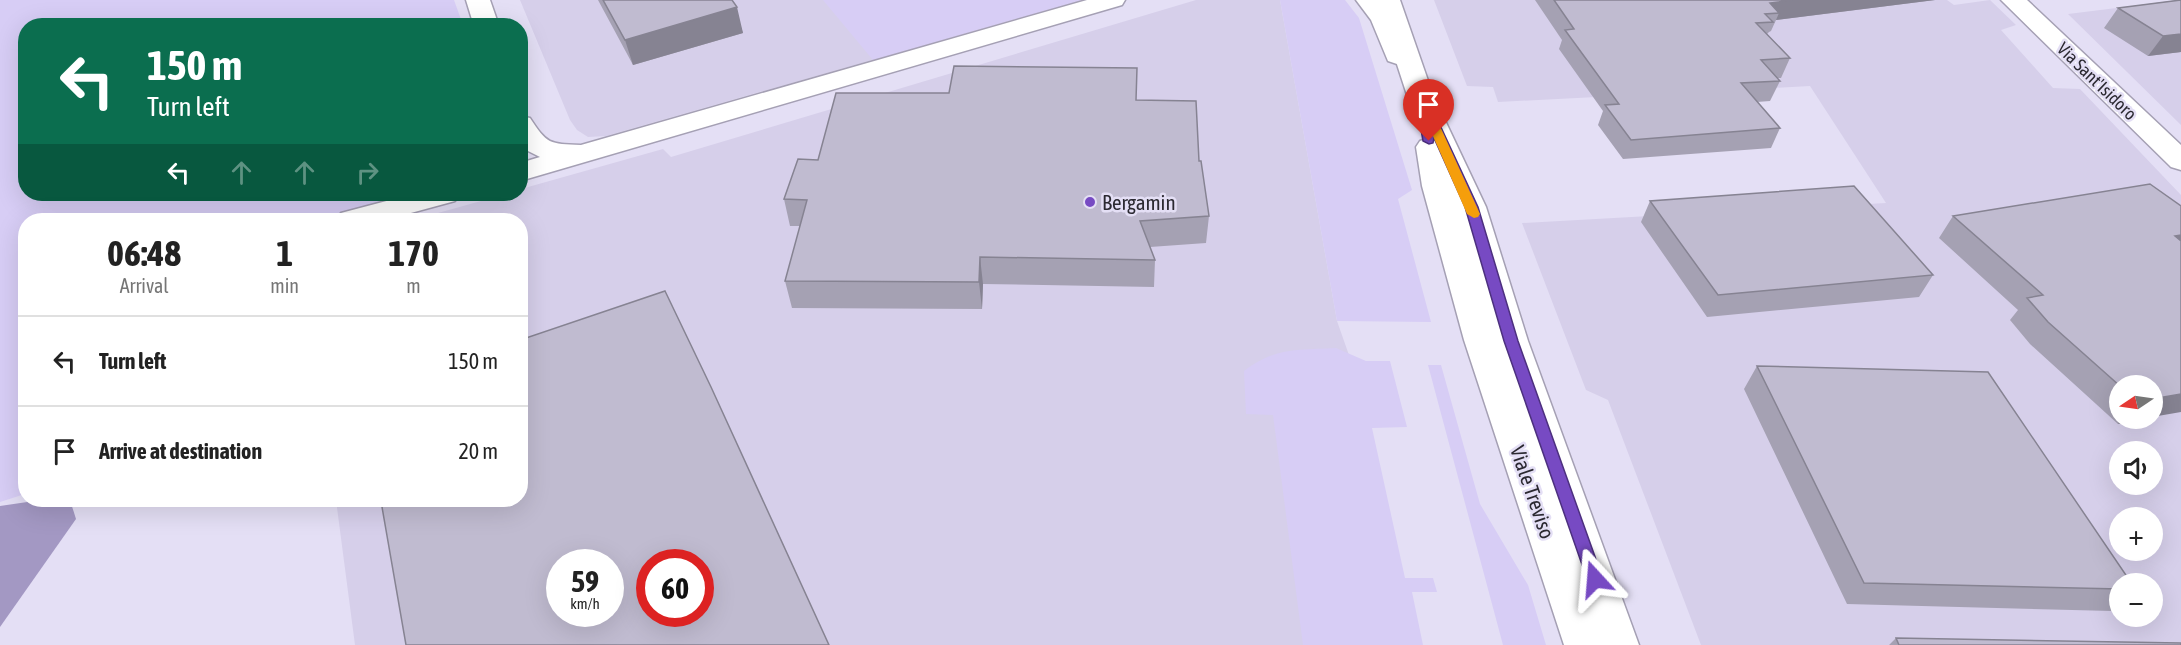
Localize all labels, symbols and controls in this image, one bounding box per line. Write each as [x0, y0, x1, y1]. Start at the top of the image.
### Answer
street label: Via Sant'Isidoro [2053, 38, 2141, 124]
text: 150 m [147, 41, 242, 89]
icon: left [48, 42, 126, 120]
pin [1403, 79, 1454, 141]
icon: arrive [1412, 88, 1445, 121]
text: Turn left [147, 91, 230, 122]
icon: left [162, 156, 195, 189]
icon: ahead [225, 156, 258, 189]
icon: ahead [288, 156, 321, 189]
icon: right [351, 156, 384, 189]
place label: Bergamin [1102, 190, 1176, 214]
marker: Bergamin [1083, 195, 1097, 209]
text: 06:48 [107, 232, 181, 274]
text: 1 [276, 232, 293, 274]
text: 170 [388, 232, 439, 274]
text: Arrival [120, 274, 169, 297]
text: min [270, 274, 299, 297]
text: m [406, 274, 421, 297]
icon: left [48, 345, 81, 378]
text: Turn left [99, 348, 166, 374]
text: 150 m [448, 348, 498, 374]
north arrow [2109, 375, 2163, 429]
map controls [2109, 375, 2163, 627]
icon: arrive [48, 435, 81, 468]
text: Arrive at destination [99, 438, 262, 464]
text: 20 m [458, 438, 498, 464]
button: sound [2109, 441, 2163, 495]
street label: Viale Treviso [1506, 442, 1560, 542]
button: + [2109, 507, 2163, 561]
position arrow [1563, 547, 1627, 611]
speed limit sign: 60 [636, 549, 714, 627]
text: 59 [571, 564, 599, 598]
button: − [2109, 573, 2163, 627]
text: km/h [570, 595, 600, 612]

